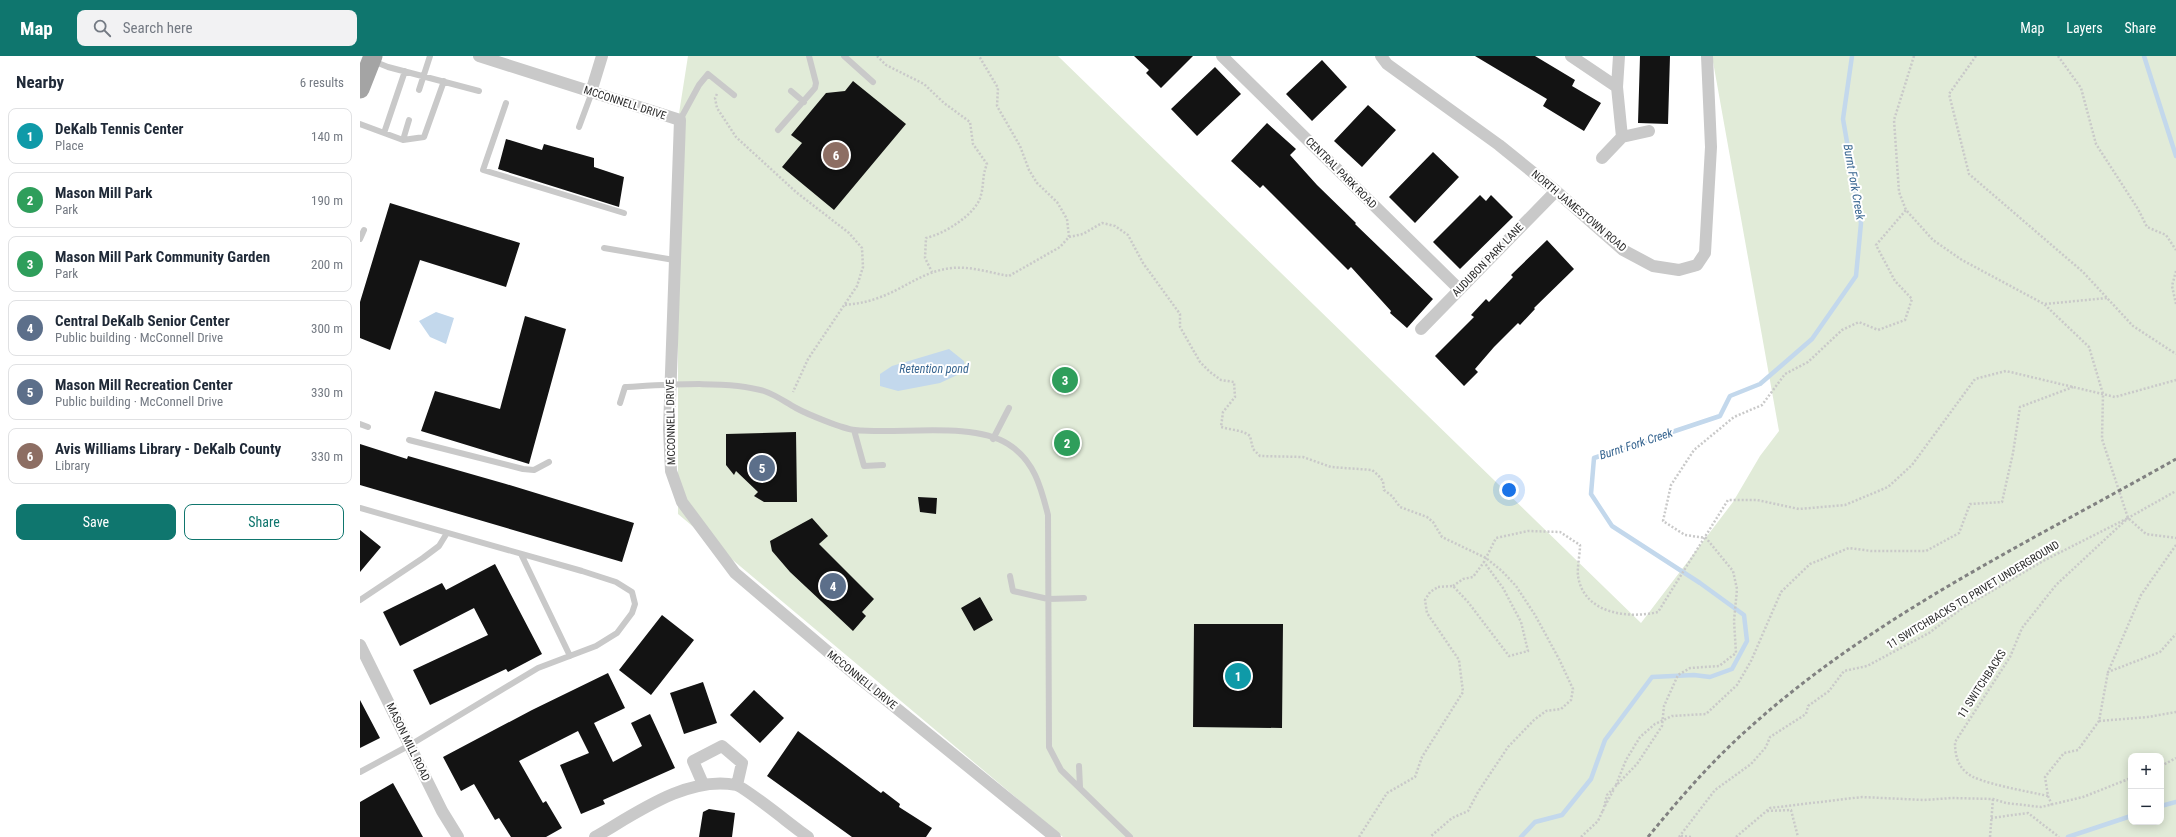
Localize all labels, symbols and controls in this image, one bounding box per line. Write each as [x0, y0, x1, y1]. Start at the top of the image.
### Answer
search box [77, 10, 357, 46]
text: Map [20, 17, 53, 40]
icon: search [91, 17, 113, 39]
text: Search here [123, 19, 193, 37]
text: Map [2020, 20, 2044, 36]
text: Layers [2066, 20, 2103, 36]
text: Share [2125, 20, 2156, 36]
text: Nearby [16, 72, 64, 92]
text: 6 results [300, 75, 344, 90]
street label: MCCONNELL DRIVE [582, 84, 668, 123]
text: DeKalb Tennis Center [55, 120, 184, 138]
text: 1 [27, 129, 33, 144]
text: 140 m [311, 129, 343, 144]
street label: CENTRAL PARK ROAD [1303, 135, 1379, 211]
text: Place [55, 138, 84, 153]
pin: 6 [823, 140, 849, 170]
water label: Burnt Fork Creek [1840, 143, 1868, 222]
street label: NORTH JAMESTOWN ROAD [1529, 168, 1629, 254]
text: Mason Mill Park [55, 184, 152, 202]
text: 2 [27, 193, 33, 208]
text: 190 m [311, 193, 343, 208]
text: Park [55, 202, 78, 217]
street label: AUDUBON PARK LANE [1450, 220, 1527, 299]
text: Mason Mill Park Community Garden [55, 248, 270, 266]
text: 3 [27, 257, 33, 272]
text: 200 m [311, 257, 343, 272]
text: Park [55, 266, 78, 281]
text: Central DeKalb Senior Center [55, 312, 230, 330]
text: 4 [27, 321, 33, 336]
text: 300 m [311, 321, 343, 336]
text: Public building · McConnell Drive [55, 330, 223, 345]
water label: Retention pond [899, 362, 969, 376]
pin: 3 [1052, 365, 1078, 395]
text: Mason Mill Recreation Center [55, 376, 233, 394]
street label: MCCONNELL DRIVE [664, 378, 678, 465]
text: 5 [27, 385, 33, 400]
text: 330 m [311, 385, 343, 400]
text: Public building · McConnell Drive [55, 394, 223, 409]
water label: Burnt Fork Creek [1598, 425, 1675, 462]
pin: 2 [1054, 428, 1080, 458]
text: Avis Williams Library - DeKalb County [55, 440, 281, 458]
text: 6 [27, 449, 33, 464]
text: 330 m [311, 449, 343, 464]
pin: 5 [749, 453, 775, 483]
text: Library [55, 458, 90, 473]
your location [1499, 480, 1519, 500]
button: Save [16, 504, 176, 540]
button: Share [184, 504, 344, 540]
street label: 11 SWITCHBACKS TO PRIVET UNDERGROUND [1884, 538, 2062, 652]
pin: 4 [820, 571, 846, 601]
street label: 11 SWITCHBACKS [1955, 647, 2009, 721]
street label: MCCONNELL DRIVE [824, 648, 900, 712]
pin: 1 [1225, 661, 1251, 691]
street label: MASON MILL ROAD [383, 701, 433, 783]
map controls [2128, 753, 2164, 825]
button: + [2128, 753, 2164, 789]
button: − [2128, 789, 2164, 825]

